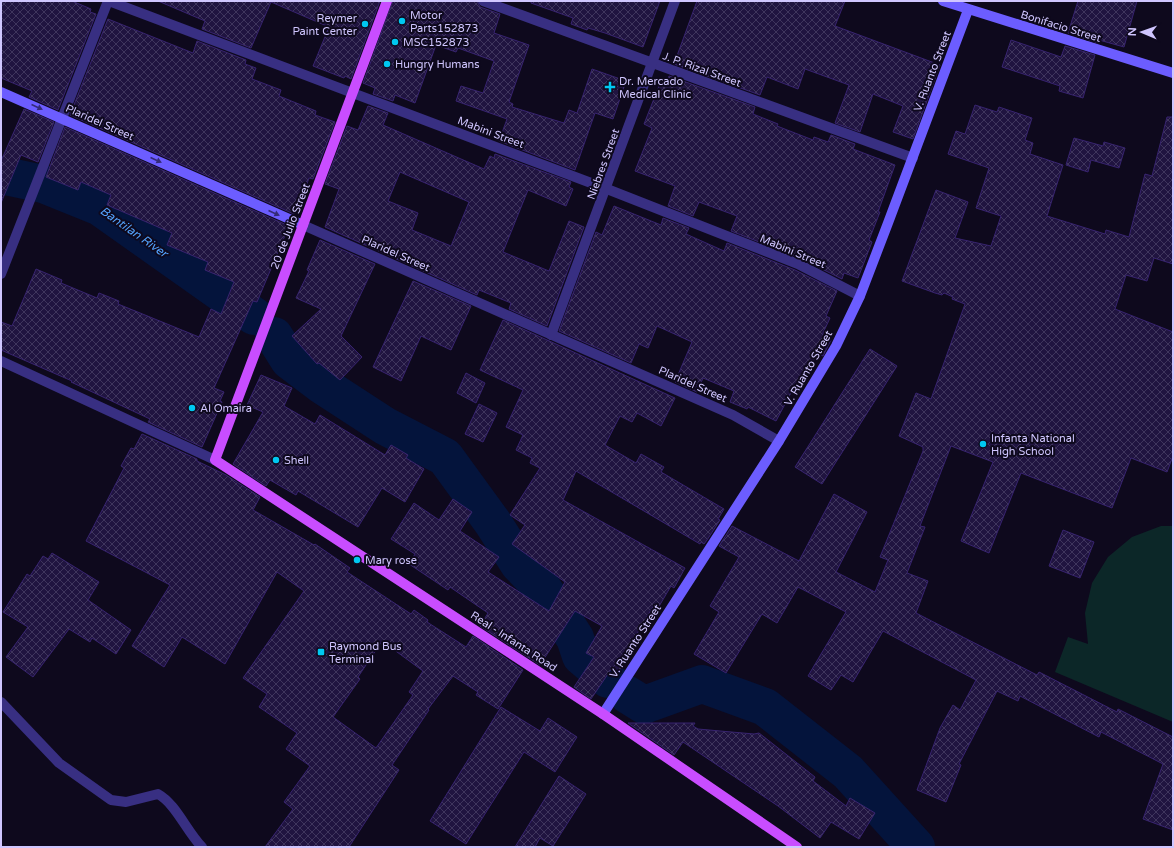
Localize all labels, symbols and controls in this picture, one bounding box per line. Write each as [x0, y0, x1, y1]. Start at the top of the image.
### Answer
street label: Bonifacio Street [1019, 8, 1103, 45]
place label: Motor Parts152873 [410, 9, 479, 35]
place label: Reymer Paint Center [293, 12, 358, 38]
north arrow [1122, 12, 1162, 52]
marker: Motor Parts152873 [397, 16, 407, 26]
marker: Reymer Paint Center [360, 19, 370, 29]
text: N [1126, 27, 1139, 36]
street label: V. Ruanto Street [911, 29, 954, 113]
place label: MSC152873 [403, 36, 470, 49]
marker: MSC152873 [390, 37, 400, 47]
street label: J. P. Rizal Street [661, 49, 743, 90]
place label: Hungry Humans [395, 58, 480, 71]
marker: Hungry Humans [382, 59, 392, 69]
place label: Dr. Mercado Medical Clinic [619, 75, 692, 101]
marker: Dr. Mercado Medical Clinic [604, 81, 616, 93]
street label: Plaridel Street [64, 102, 136, 143]
one-way arrow [31, 105, 43, 111]
street label: Mabini Street [456, 114, 526, 151]
street label: Niebres Street [585, 127, 622, 201]
one-way arrow [150, 157, 161, 163]
street label: 20 de Julio Street [268, 181, 313, 271]
water label: Bantilan River [98, 204, 172, 261]
one-way arrow [269, 210, 281, 216]
street label: Mabini Street [758, 232, 828, 271]
street label: Plaridel Street [360, 233, 432, 274]
street label: V. Ruanto Street [782, 328, 835, 408]
street label: Plaridel Street [657, 364, 729, 405]
place label: Al Omaira [200, 402, 252, 415]
marker: Al Omaira [187, 403, 197, 413]
place label: Infanta National High School [991, 432, 1075, 458]
marker: Infanta National High School [978, 439, 988, 449]
place label: Shell [284, 454, 309, 467]
marker: Shell [271, 455, 281, 465]
place label: Mary rose [365, 554, 417, 567]
marker: Mary rose [352, 555, 362, 565]
street label: V. Ruanto Street [607, 602, 664, 680]
street label: Real - Infanta Road [468, 609, 559, 674]
place label: Raymond Bus Terminal [329, 640, 402, 666]
marker: Raymond Bus Terminal [316, 647, 326, 657]

